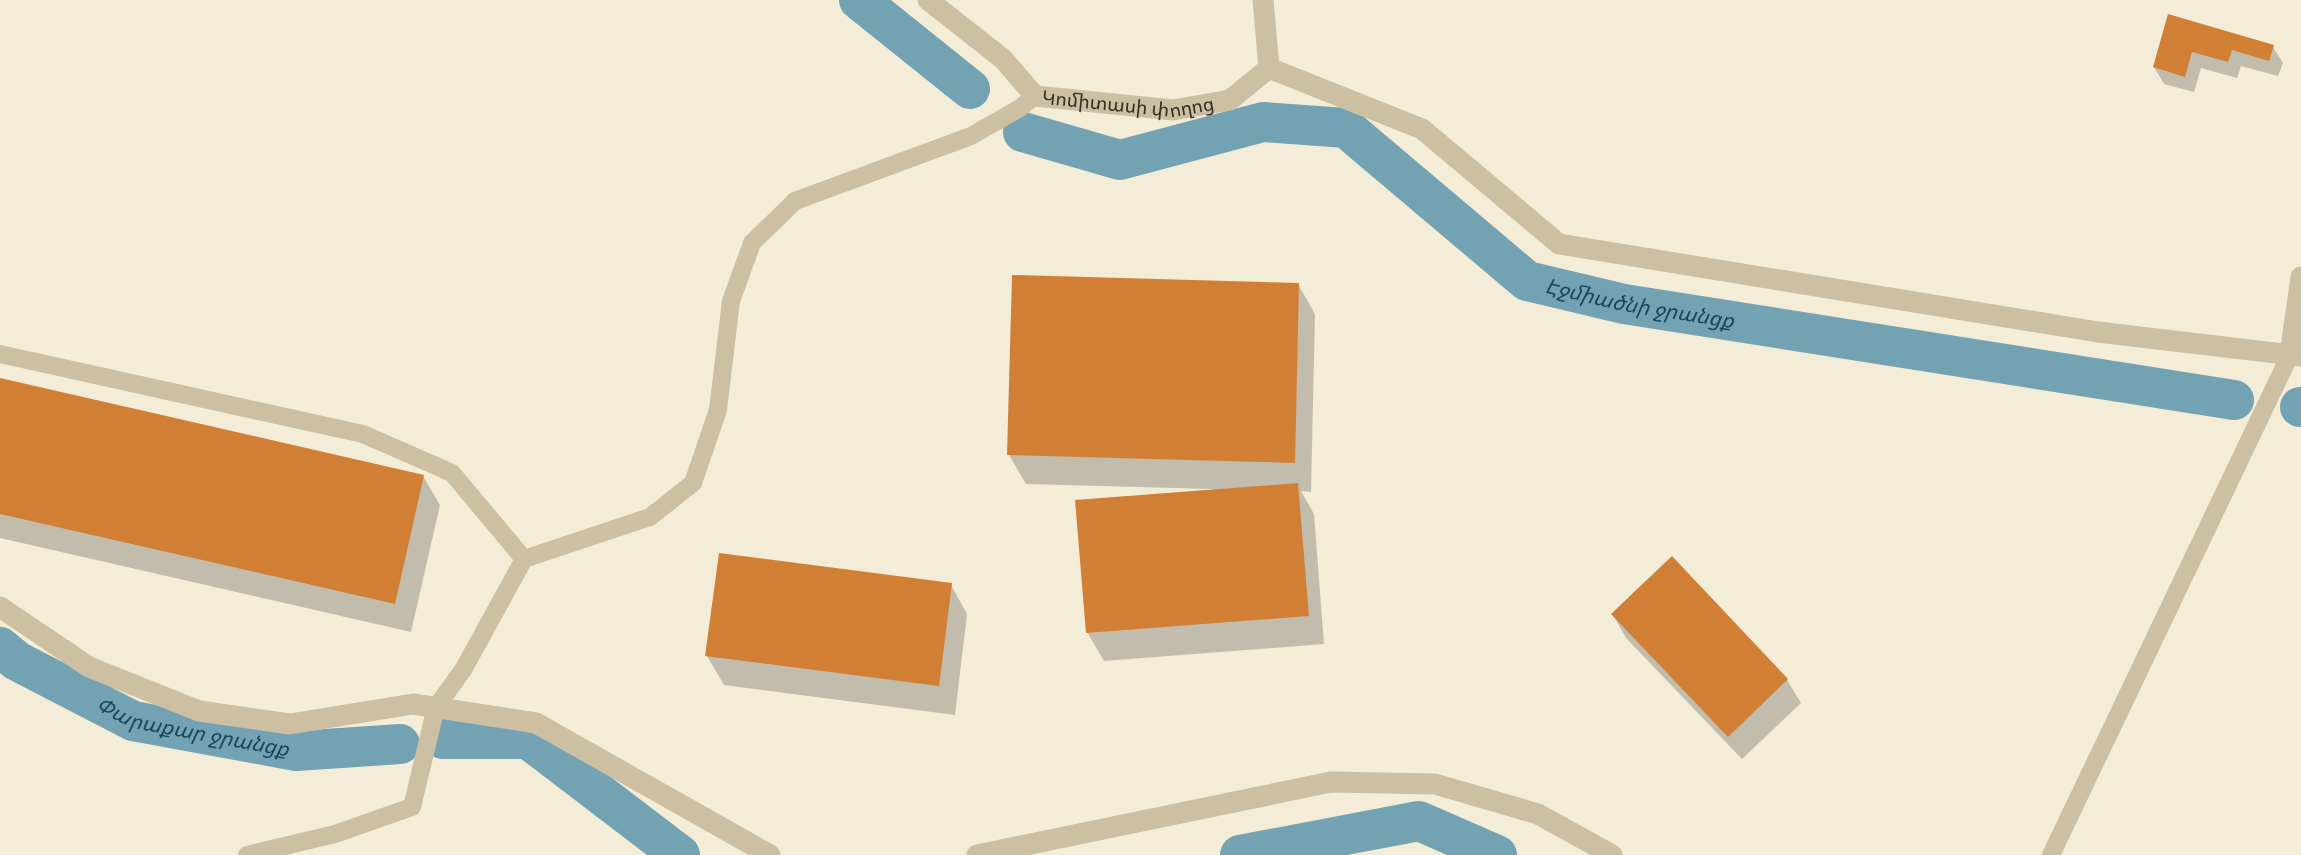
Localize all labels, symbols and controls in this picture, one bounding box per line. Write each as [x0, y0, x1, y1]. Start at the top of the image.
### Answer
street label: Կոմիտասի փողոց [1041, 84, 1216, 123]
water label: Էջմիածնի ջրանցք [1542, 271, 1737, 335]
water label: Փարաքար ջրանցք [92, 690, 293, 764]

